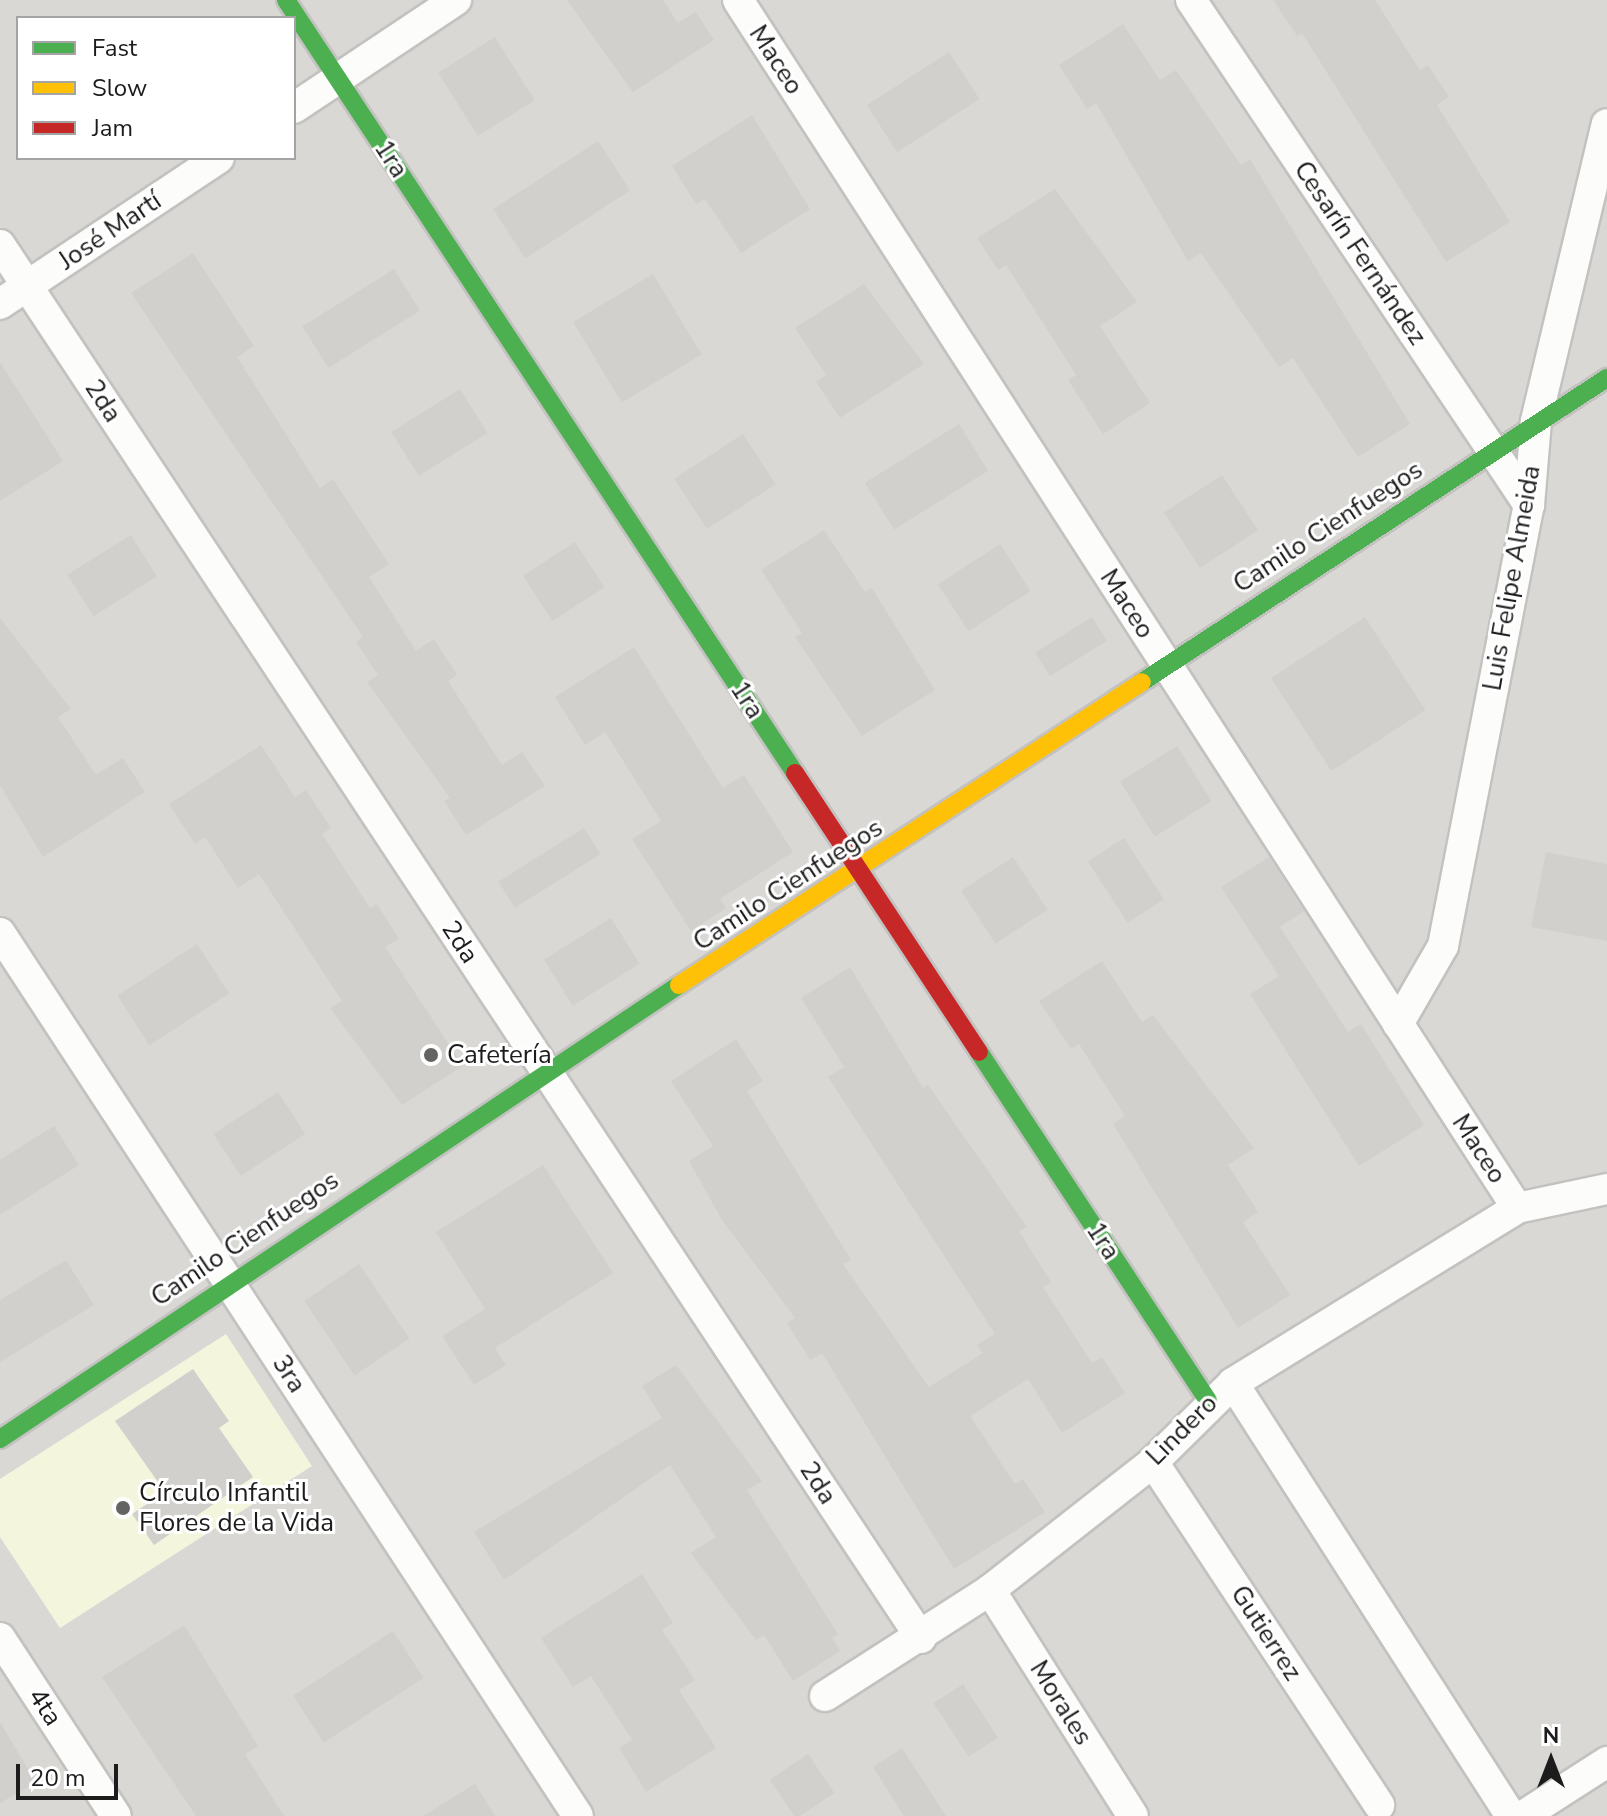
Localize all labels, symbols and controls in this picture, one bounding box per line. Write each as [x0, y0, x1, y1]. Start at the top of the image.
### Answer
legend [16, 16, 296, 160]
street label: Maceo [742, 20, 810, 100]
text: Fast [92, 32, 137, 64]
text: Slow [92, 72, 147, 104]
text: Jam [92, 112, 133, 144]
street label: 1ra [367, 134, 415, 184]
street label: Cesarín Fernández [1287, 155, 1433, 351]
street label: José Martí [53, 185, 167, 277]
street label: 2da [78, 374, 128, 428]
street label: Camilo Cienfuegos [1228, 454, 1428, 600]
street label: Luis Felipe Almeida [1477, 463, 1547, 693]
street label: Maceo [1093, 564, 1161, 644]
street label: 1ra [723, 675, 771, 725]
street label: Camilo Cienfuegos [688, 812, 888, 958]
street label: 2da [435, 915, 485, 969]
place label: Cafetería [447, 1039, 552, 1071]
marker: Cafetería [422, 1046, 440, 1064]
street label: Maceo [1445, 1109, 1513, 1189]
street label: Camilo Cienfuegos [145, 1165, 345, 1313]
street label: 1ra [1079, 1216, 1127, 1266]
street label: 3ra [265, 1349, 313, 1399]
street label: Lindero [1140, 1388, 1224, 1472]
street label: 2da [793, 1456, 843, 1510]
place label: Círculo Infantil Flores de la Vida [139, 1477, 334, 1538]
marker: Círculo Infantil Flores de la Vida [114, 1499, 132, 1517]
street label: Gutierrez [1224, 1580, 1308, 1686]
street label: Morales [1023, 1655, 1099, 1751]
street label: 4ta [21, 1682, 69, 1732]
north arrow [1511, 1720, 1591, 1800]
text: N [1543, 1721, 1559, 1751]
scale bar [20, 1748, 122, 1798]
text: 20 m [30, 1762, 86, 1794]

